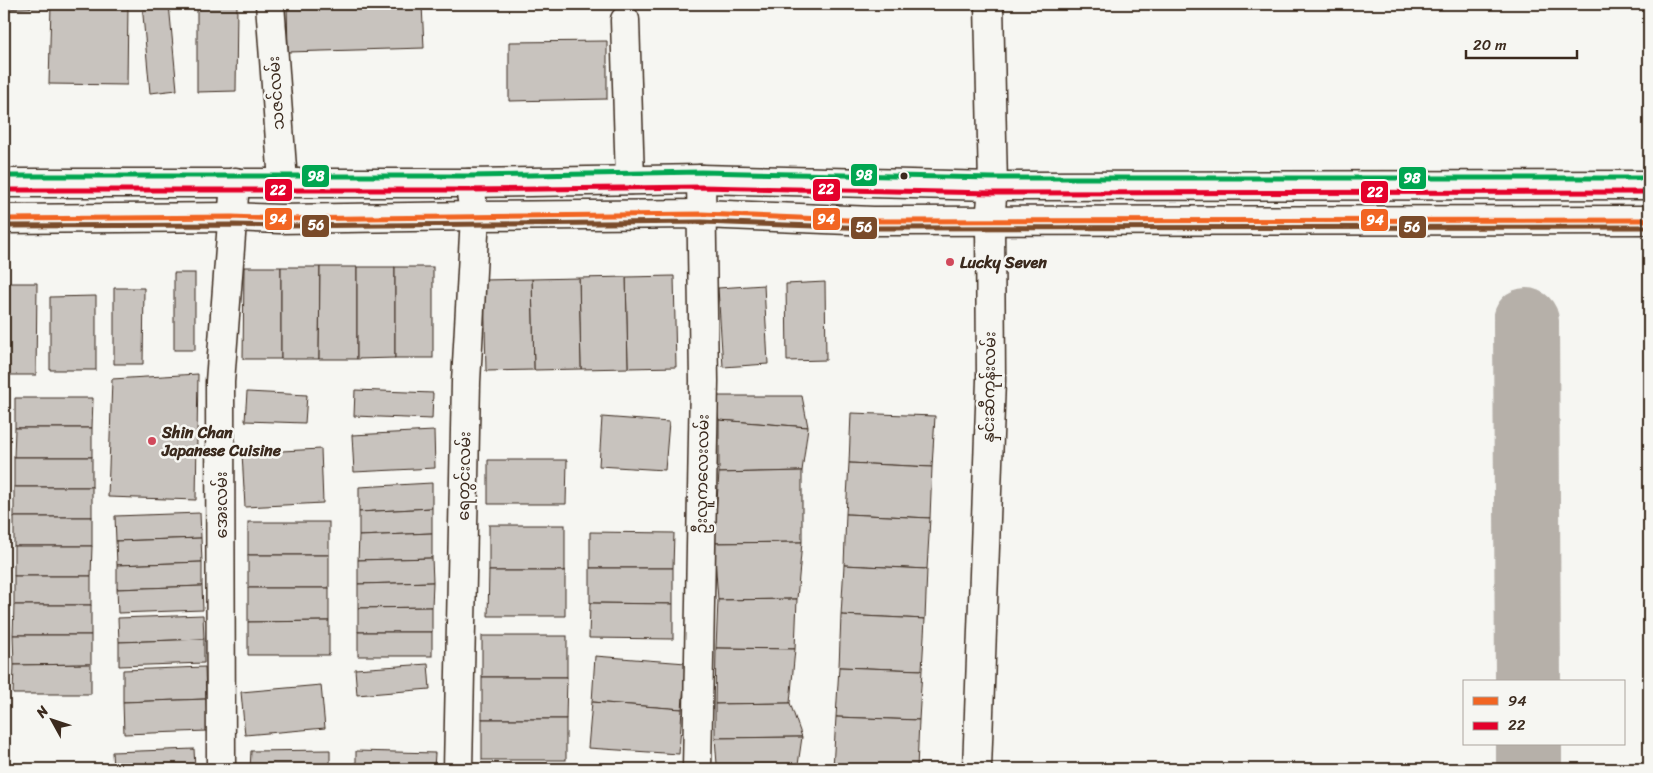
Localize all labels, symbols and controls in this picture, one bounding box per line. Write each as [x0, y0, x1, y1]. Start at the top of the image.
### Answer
scale bar [1466, 28, 1577, 60]
text: 20 m [1473, 32, 1507, 58]
street label: သဇင်လမ်း [259, 55, 293, 131]
line badge: 98 [850, 163, 878, 187]
text: 98 [855, 163, 873, 188]
line badge: 98 [301, 164, 330, 188]
text: 98 [307, 164, 325, 189]
line badge: 98 [1398, 166, 1427, 190]
text: 98 [1403, 166, 1421, 191]
unlabelled marker [899, 171, 909, 181]
text: 22 [817, 177, 835, 202]
line badge: 22 [264, 178, 293, 202]
text: 22 [269, 178, 287, 203]
line badge: 22 [812, 178, 841, 202]
line badge: 22 [1360, 180, 1389, 204]
text: 22 [1366, 180, 1384, 205]
line badge: 94 [264, 207, 293, 231]
text: 94 [269, 207, 287, 232]
line badge: 94 [812, 207, 841, 231]
text: 94 [817, 207, 835, 232]
line badge: 94 [1360, 208, 1389, 232]
text: 94 [1366, 208, 1384, 233]
text: 56 [308, 213, 324, 238]
line badge: 56 [301, 214, 330, 238]
text: 56 [856, 215, 872, 240]
line badge: 56 [1398, 215, 1427, 239]
text: 56 [1404, 215, 1420, 240]
line badge: 56 [850, 216, 878, 240]
place label: Lucky Seven [960, 248, 1047, 277]
marker: Lucky Seven [944, 256, 956, 268]
street label: နှင်းဆီကုန်းလမ်း [974, 331, 1004, 443]
street label: ဦးလူကလေးလမ်း [686, 414, 718, 534]
place label: Shin Chan Japanese Cuisine [161, 418, 282, 465]
street label: ရေတွင်းလမ်း [449, 431, 479, 521]
marker: Shin Chan Japanese Cuisine [146, 435, 158, 447]
street label: အေးလမ်း [207, 472, 236, 538]
legend [1463, 680, 1626, 746]
text: 94 [1508, 688, 1527, 714]
north arrow [28, 696, 78, 746]
text: N [29, 700, 55, 724]
text: 22 [1508, 712, 1526, 738]

